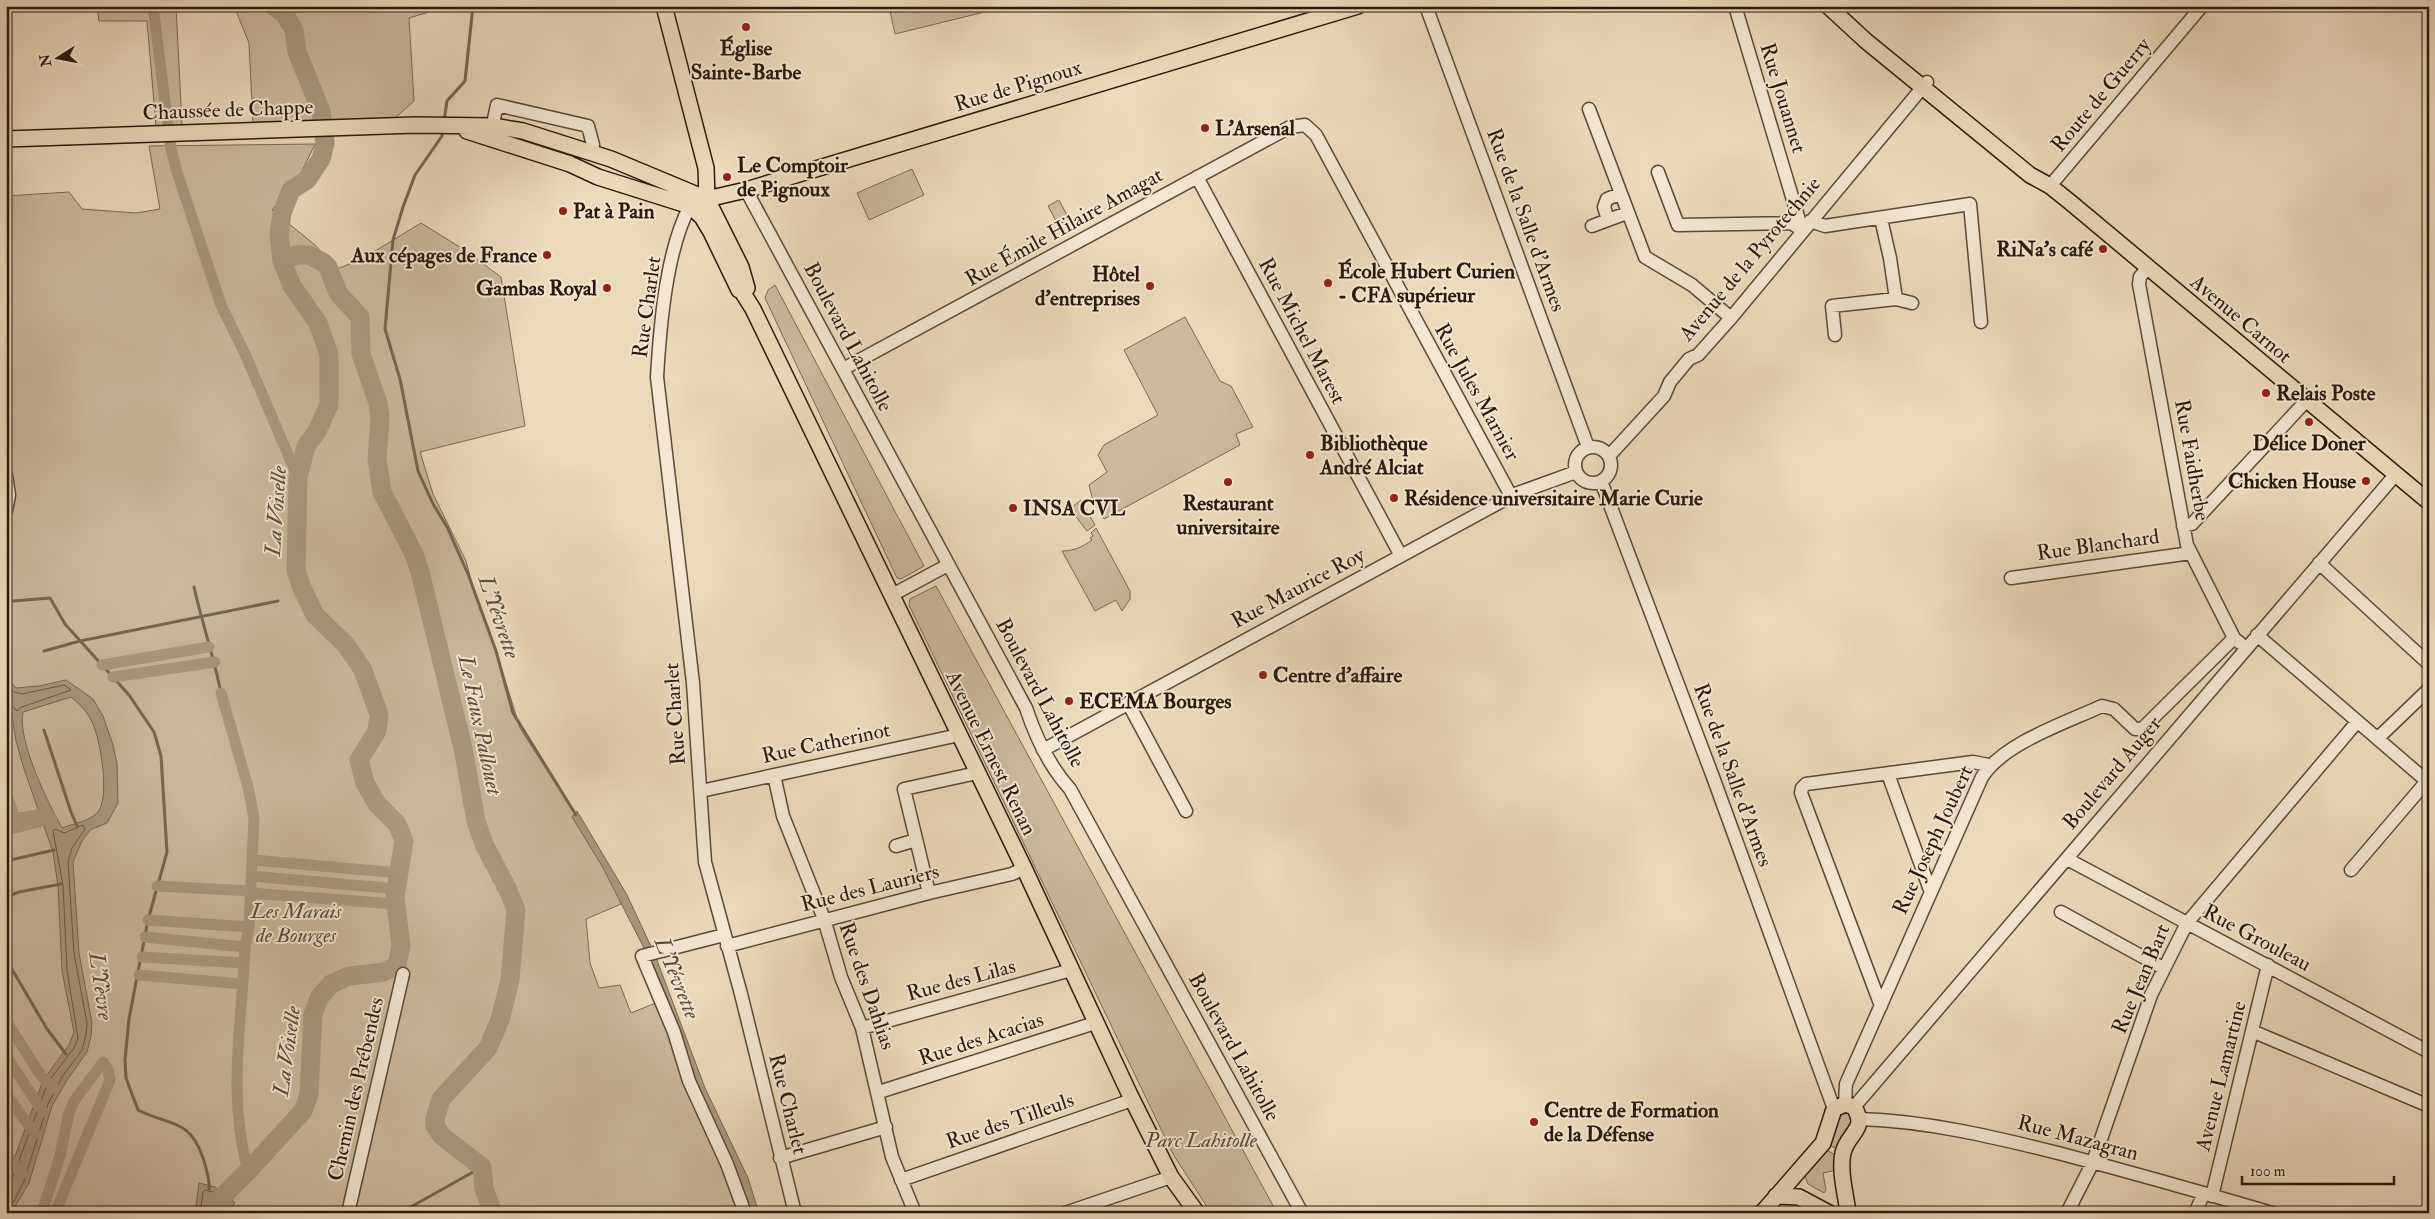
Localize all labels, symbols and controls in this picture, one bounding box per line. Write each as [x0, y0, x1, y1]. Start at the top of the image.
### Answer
marker: Église Sainte-Barbe [740, 21, 752, 33]
north arrow [32, 32, 82, 82]
street label: Route de Guerry [2045, 32, 2157, 158]
place label: Église Sainte-Barbe [691, 35, 801, 86]
street label: Rue Jouannet [1753, 40, 1813, 157]
text: N [36, 52, 55, 69]
street label: Rue de Pignoux [951, 54, 1086, 118]
street label: Chaussée de Chappe [142, 94, 314, 126]
place label: L'Arsenal [1215, 115, 1296, 142]
marker: L'Arsenal [1199, 122, 1211, 134]
street label: Rue de la Salle d'Armes [1480, 125, 1572, 315]
place label: Le Comptoir de Pignoux [737, 152, 849, 203]
street label: Rue Émile Hilaire Amagat [960, 161, 1168, 293]
marker: Le Comptoir de Pignoux [721, 171, 733, 183]
street label: Avenue de la Pyrotechnie [1673, 171, 1827, 348]
place label: Pat à Pain [573, 198, 655, 225]
marker: Pat à Pain [557, 205, 569, 217]
place label: RiNa's café [1996, 236, 2094, 263]
place label: Aux cépages de France [350, 242, 537, 269]
marker: RiNa's café [2097, 243, 2109, 255]
marker: Aux cépages de France [541, 249, 553, 261]
street label: Rue Michel Marest [1252, 253, 1352, 409]
street label: Rue Charlet [626, 254, 668, 360]
street label: Boulevard Lahitolle [797, 258, 899, 417]
place label: École Hubert Curien - CFA supérieur [1338, 258, 1515, 309]
place label: Hôtel d'entreprises [1035, 261, 1141, 312]
street label: Avenue Carnot [2184, 268, 2298, 370]
place label: Gambas Royal [476, 275, 598, 302]
marker: École Hubert Curien - CFA supérieur [1322, 277, 1334, 289]
marker: Hôtel d'entreprises [1144, 280, 1156, 292]
marker: Gambas Royal [601, 282, 613, 294]
street label: Rue Jules Marnier [1428, 319, 1526, 466]
place label: Relais Poste [2276, 380, 2376, 407]
marker: Relais Poste [2260, 387, 2272, 399]
street label: Rue Faidherbe [2168, 397, 2216, 523]
marker: Délice Doner [2303, 416, 2315, 428]
place label: Bibliothèque André Alciat [1319, 430, 1428, 481]
place label: Délice Doner [2252, 430, 2367, 457]
marker: Bibliothèque André Alciat [1304, 449, 1316, 461]
water label: La Voiselle [259, 464, 293, 558]
place label: Chicken House [2228, 468, 2356, 495]
marker: Chicken House [2360, 475, 2372, 487]
marker: Restaurant universitaire [1222, 476, 1234, 488]
place label: Résidence universitaire Marie Curie [1404, 485, 1703, 512]
place label: Restaurant universitaire [1176, 490, 1280, 541]
marker: Résidence universitaire Marie Curie [1388, 492, 1400, 504]
place label: INSA CVL [1023, 495, 1126, 522]
marker: INSA CVL [1007, 502, 1019, 514]
street label: Rue Blanchard [2035, 523, 2162, 567]
street label: Rue Maurice Roy [1226, 541, 1370, 635]
water label: L'Yévrette [471, 571, 526, 663]
street label: Boulevard Lahitolle [989, 614, 1091, 773]
water label: Le Faux Pallouet [451, 652, 509, 799]
street label: Rue Charlet [658, 662, 692, 766]
place label: Centre d'affaire [1273, 662, 1402, 689]
street label: Avenue Ernest Renan [939, 665, 1043, 840]
marker: Centre d'affaire [1257, 669, 1269, 681]
street label: Rue de la Salle d'Armes [1687, 680, 1779, 870]
place label: ECEMA Bourges [1079, 688, 1232, 715]
marker: ECEMA Bourges [1063, 695, 1075, 707]
street label: Boulevard Auger [2057, 711, 2167, 835]
street label: Rue Catherinot [759, 716, 893, 770]
street label: Rue Joseph Joubert [1887, 761, 1979, 919]
street label: Rue des Lauriers [798, 858, 942, 918]
park label: Les Marais de Bourges [250, 898, 343, 949]
street label: Rue Grouleau [2198, 898, 2316, 978]
street label: Rue des Dahlias [833, 919, 901, 1053]
street label: Rue Jean Bart [2106, 920, 2176, 1038]
water label: L'Yévrette [648, 932, 706, 1024]
water label: L'Yèvre [82, 949, 120, 1022]
street label: Rue des Lilas [904, 953, 1018, 1007]
street label: Boulevard Lahitolle [1182, 968, 1286, 1126]
street label: Chemin des Prébendes [322, 994, 390, 1184]
street label: Avenue Lamartine [2189, 998, 2253, 1155]
water label: La Voiselle [267, 1004, 307, 1099]
street label: Rue des Acacias [915, 1006, 1047, 1072]
street label: Rue Charlet [762, 1051, 814, 1157]
street label: Rue des Tilleuls [943, 1087, 1077, 1155]
place label: Centre de Formation de la Défense [1544, 1097, 1719, 1148]
street label: Rue Mazagran [2015, 1109, 2142, 1167]
marker: Centre de Formation de la Défense [1528, 1116, 1540, 1128]
park label: Parc Lahitolle [1144, 1127, 1258, 1154]
scale bar [2242, 1154, 2395, 1186]
text: 100 m [2250, 1162, 2286, 1181]

